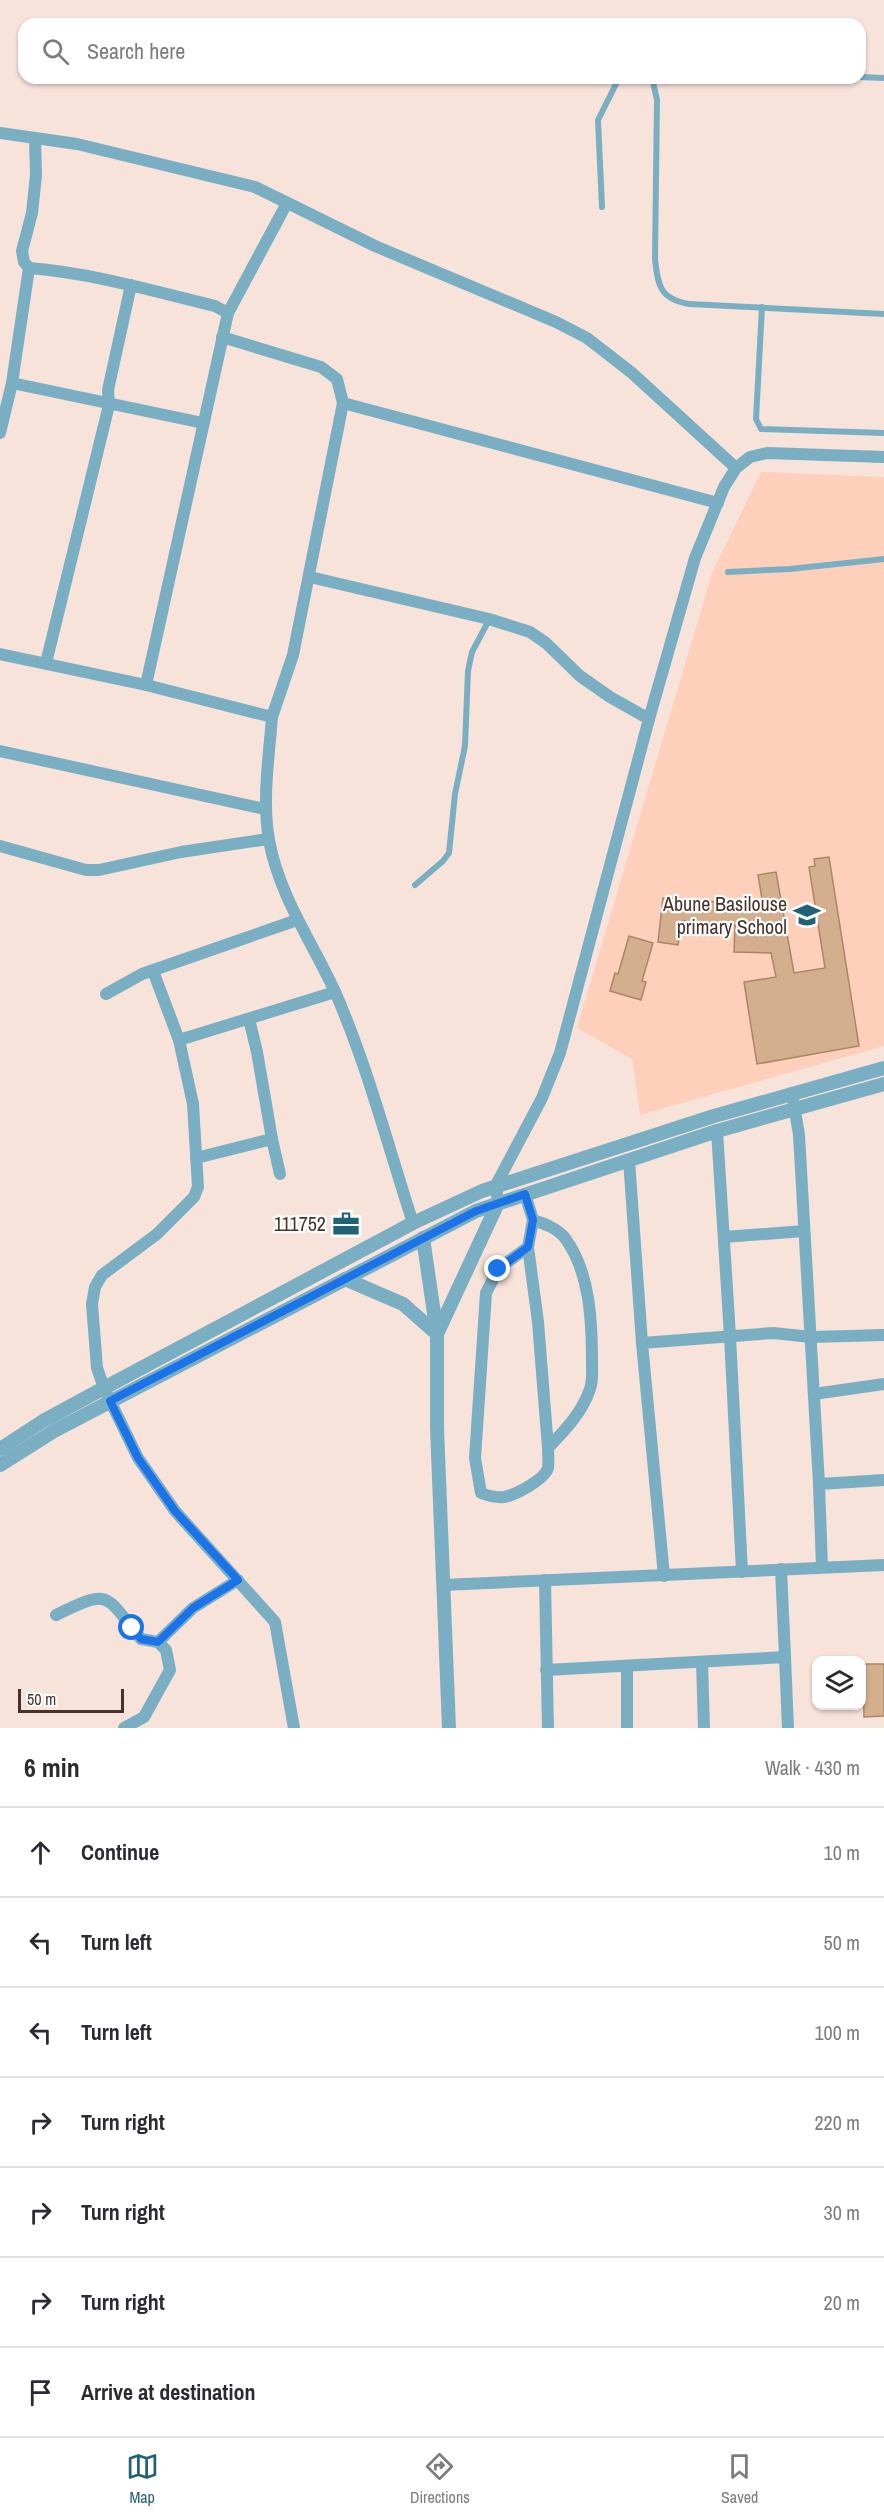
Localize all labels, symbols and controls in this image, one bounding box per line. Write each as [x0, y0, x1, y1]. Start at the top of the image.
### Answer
search box [18, 18, 866, 84]
icon: search [39, 35, 72, 68]
text: Search here [87, 36, 185, 66]
place label: Abune Basilouse primary School [662, 890, 787, 940]
school or university icon: Abune Basilouse primary School [792, 900, 822, 930]
office icon: 111752 [331, 1209, 361, 1239]
place label: 111752 [274, 1210, 326, 1237]
route end [484, 1255, 510, 1281]
route start [118, 1614, 144, 1640]
map controls [812, 1656, 866, 1710]
button: layers [812, 1656, 866, 1710]
scale bar [18, 1686, 124, 1714]
text: 50 m [27, 1688, 56, 1710]
text: 6 min [24, 1750, 80, 1785]
text: Walk · 430 m [765, 1754, 860, 1781]
icon: ahead [24, 1836, 57, 1869]
text: Continue [81, 1837, 159, 1867]
text: 10 m [824, 1839, 860, 1866]
icon: left [24, 1926, 57, 1959]
text: Turn left [81, 1927, 152, 1957]
text: 50 m [824, 1929, 860, 1956]
icon: left [24, 2016, 57, 2049]
text: Turn left [81, 2017, 152, 2047]
text: 100 m [814, 2019, 860, 2046]
icon: right [24, 2106, 57, 2139]
text: Turn right [81, 2107, 165, 2137]
text: 220 m [814, 2109, 860, 2136]
icon: right [24, 2196, 57, 2229]
text: Turn right [81, 2197, 165, 2227]
text: 30 m [824, 2199, 860, 2226]
icon: right [24, 2286, 57, 2319]
text: Turn right [81, 2287, 165, 2317]
text: 20 m [824, 2289, 860, 2316]
icon: arrive [24, 2376, 57, 2409]
text: Arrive at destination [81, 2377, 255, 2407]
tab: Map [126, 2450, 159, 2508]
tab: Directions [410, 2450, 470, 2508]
tab: Saved [721, 2450, 758, 2508]

